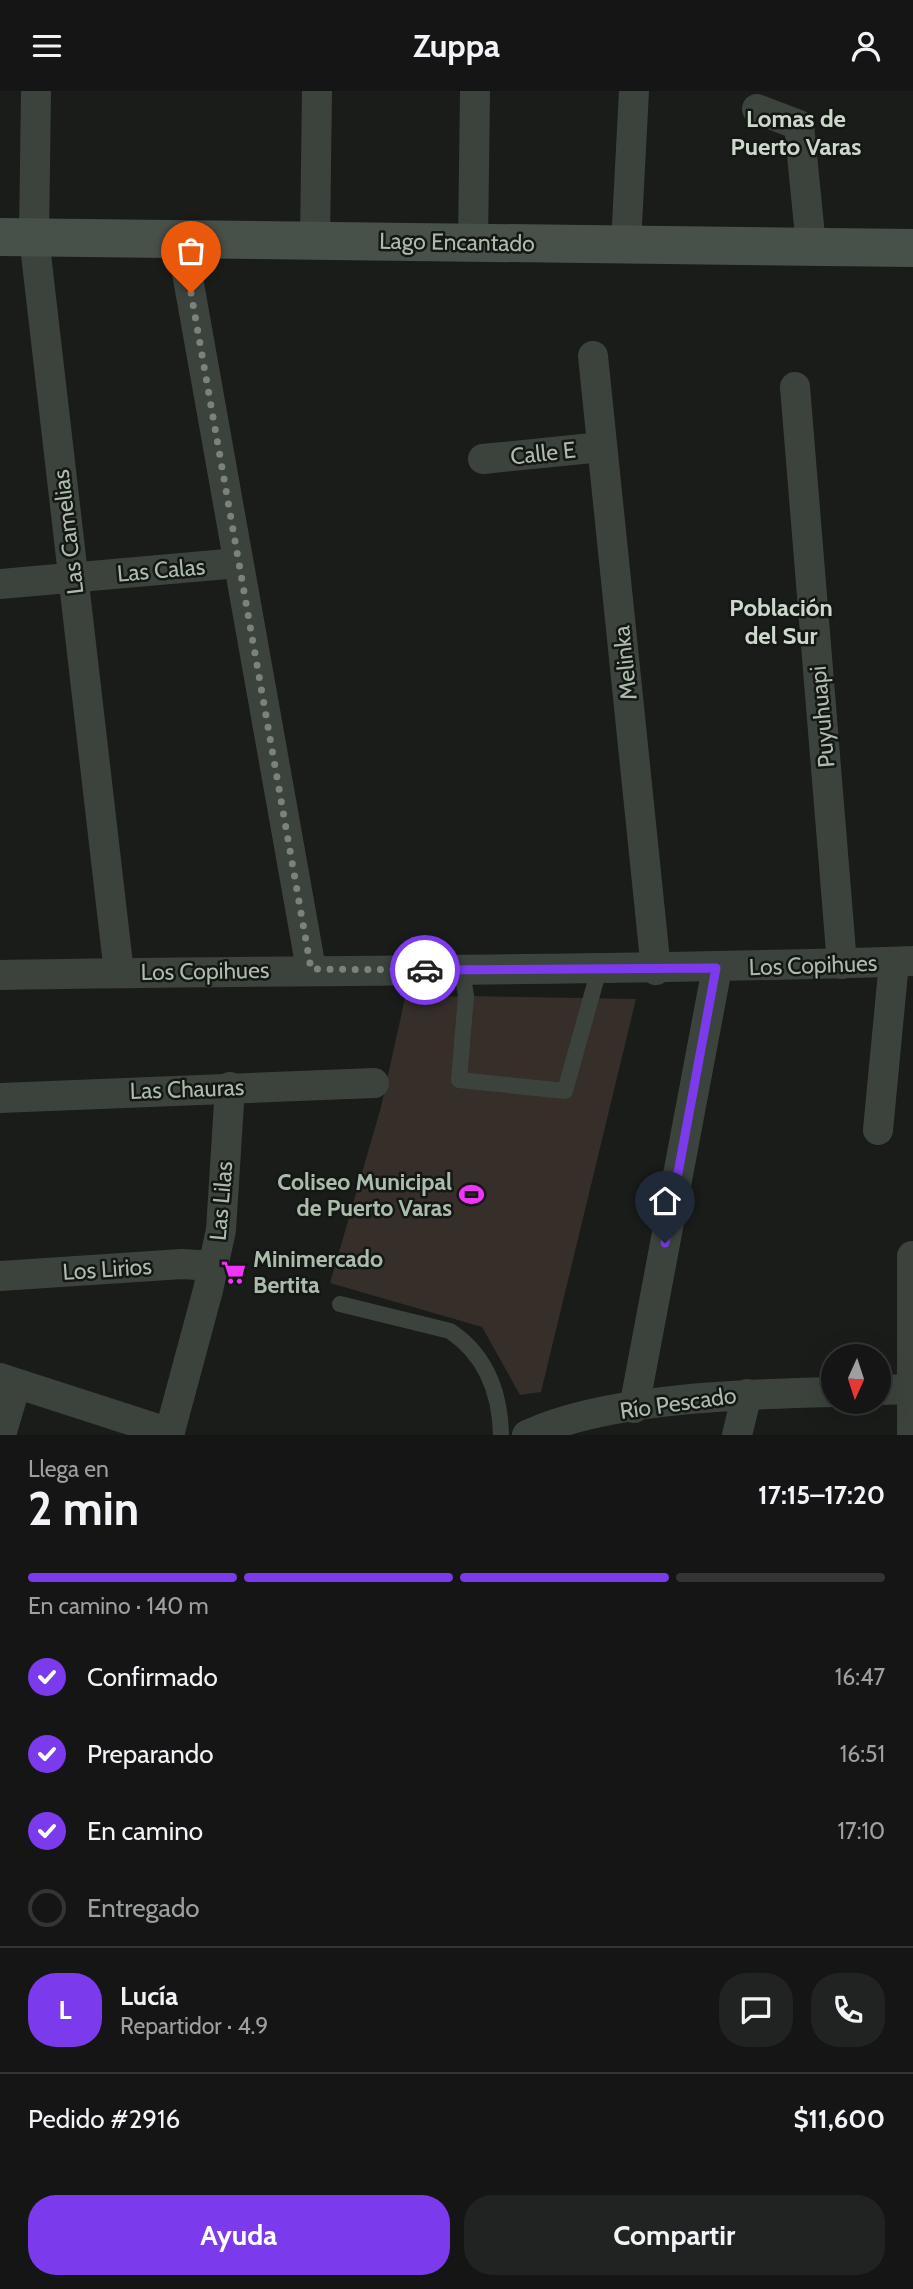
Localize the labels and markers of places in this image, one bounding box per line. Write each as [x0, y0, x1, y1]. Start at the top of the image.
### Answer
pin [161, 221, 221, 293]
place label: Coliseo Municipal de Puerto Varas [277, 1168, 452, 1222]
pin [635, 1171, 695, 1243]
sports icon: Coliseo Municipal de Puerto Varas [458, 1181, 486, 1209]
place label: Minimercado Bertita [253, 1245, 383, 1299]
supermarket icon: Minimercado Bertita [219, 1258, 247, 1286]

